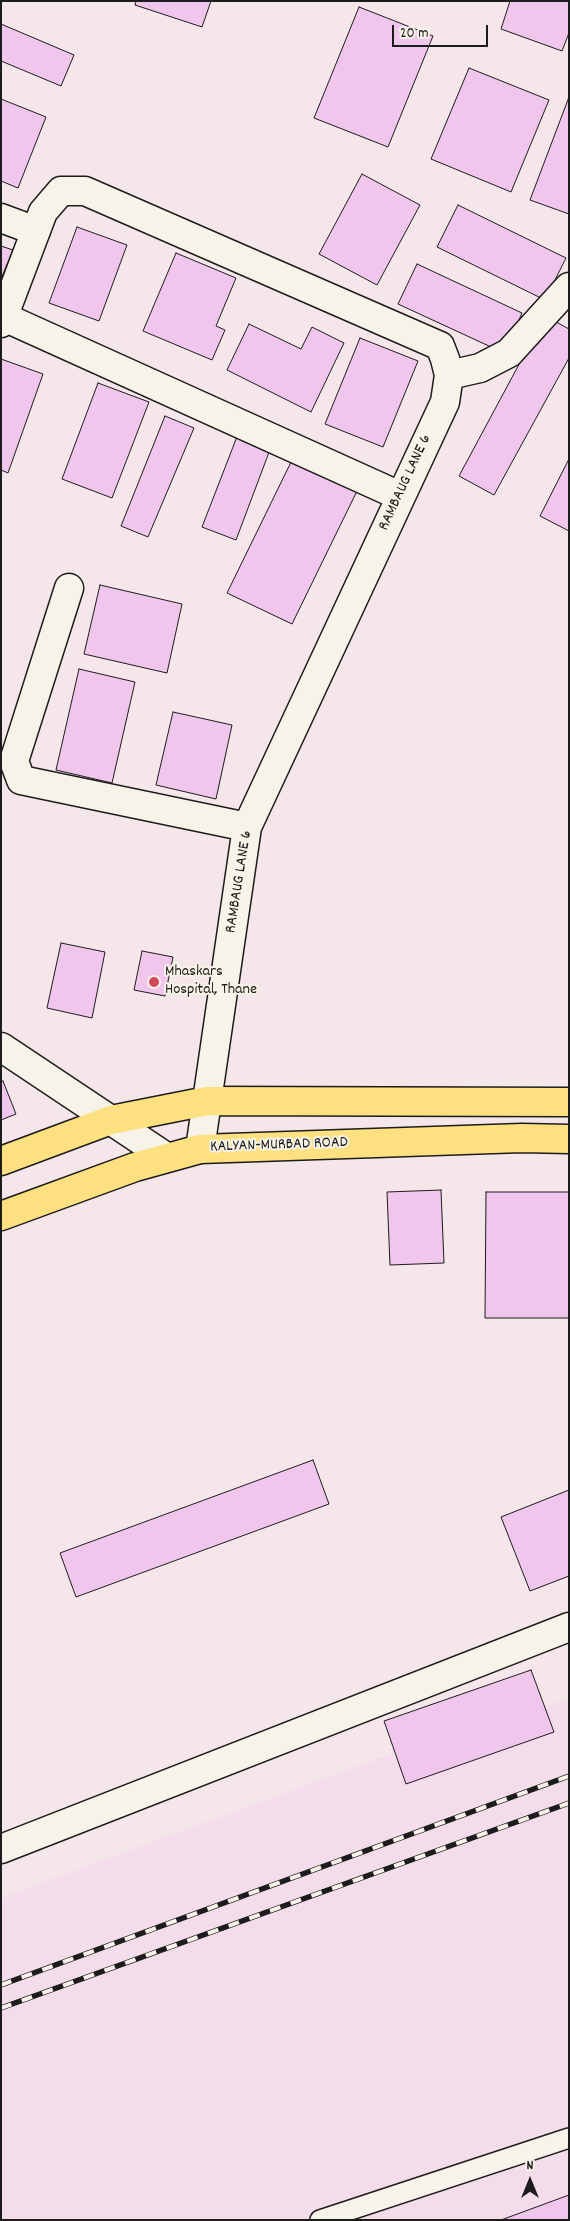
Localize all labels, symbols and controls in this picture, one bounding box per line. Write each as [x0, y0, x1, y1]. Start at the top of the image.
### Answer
scale bar [395, 15, 491, 47]
text: 20 m [400, 23, 428, 45]
street label: RAMBAUG LANE 6 [375, 432, 437, 534]
street label: RAMBAUG LANE 6 [222, 829, 258, 935]
place label: Mhaskars Hospital, Thane [165, 963, 257, 1001]
marker: Mhaskars Hospital, Thane [147, 975, 161, 989]
street label: KALYAN-MURBAD ROAD [210, 1134, 348, 1158]
north arrow [505, 2156, 555, 2206]
text: N [527, 2156, 533, 2176]

